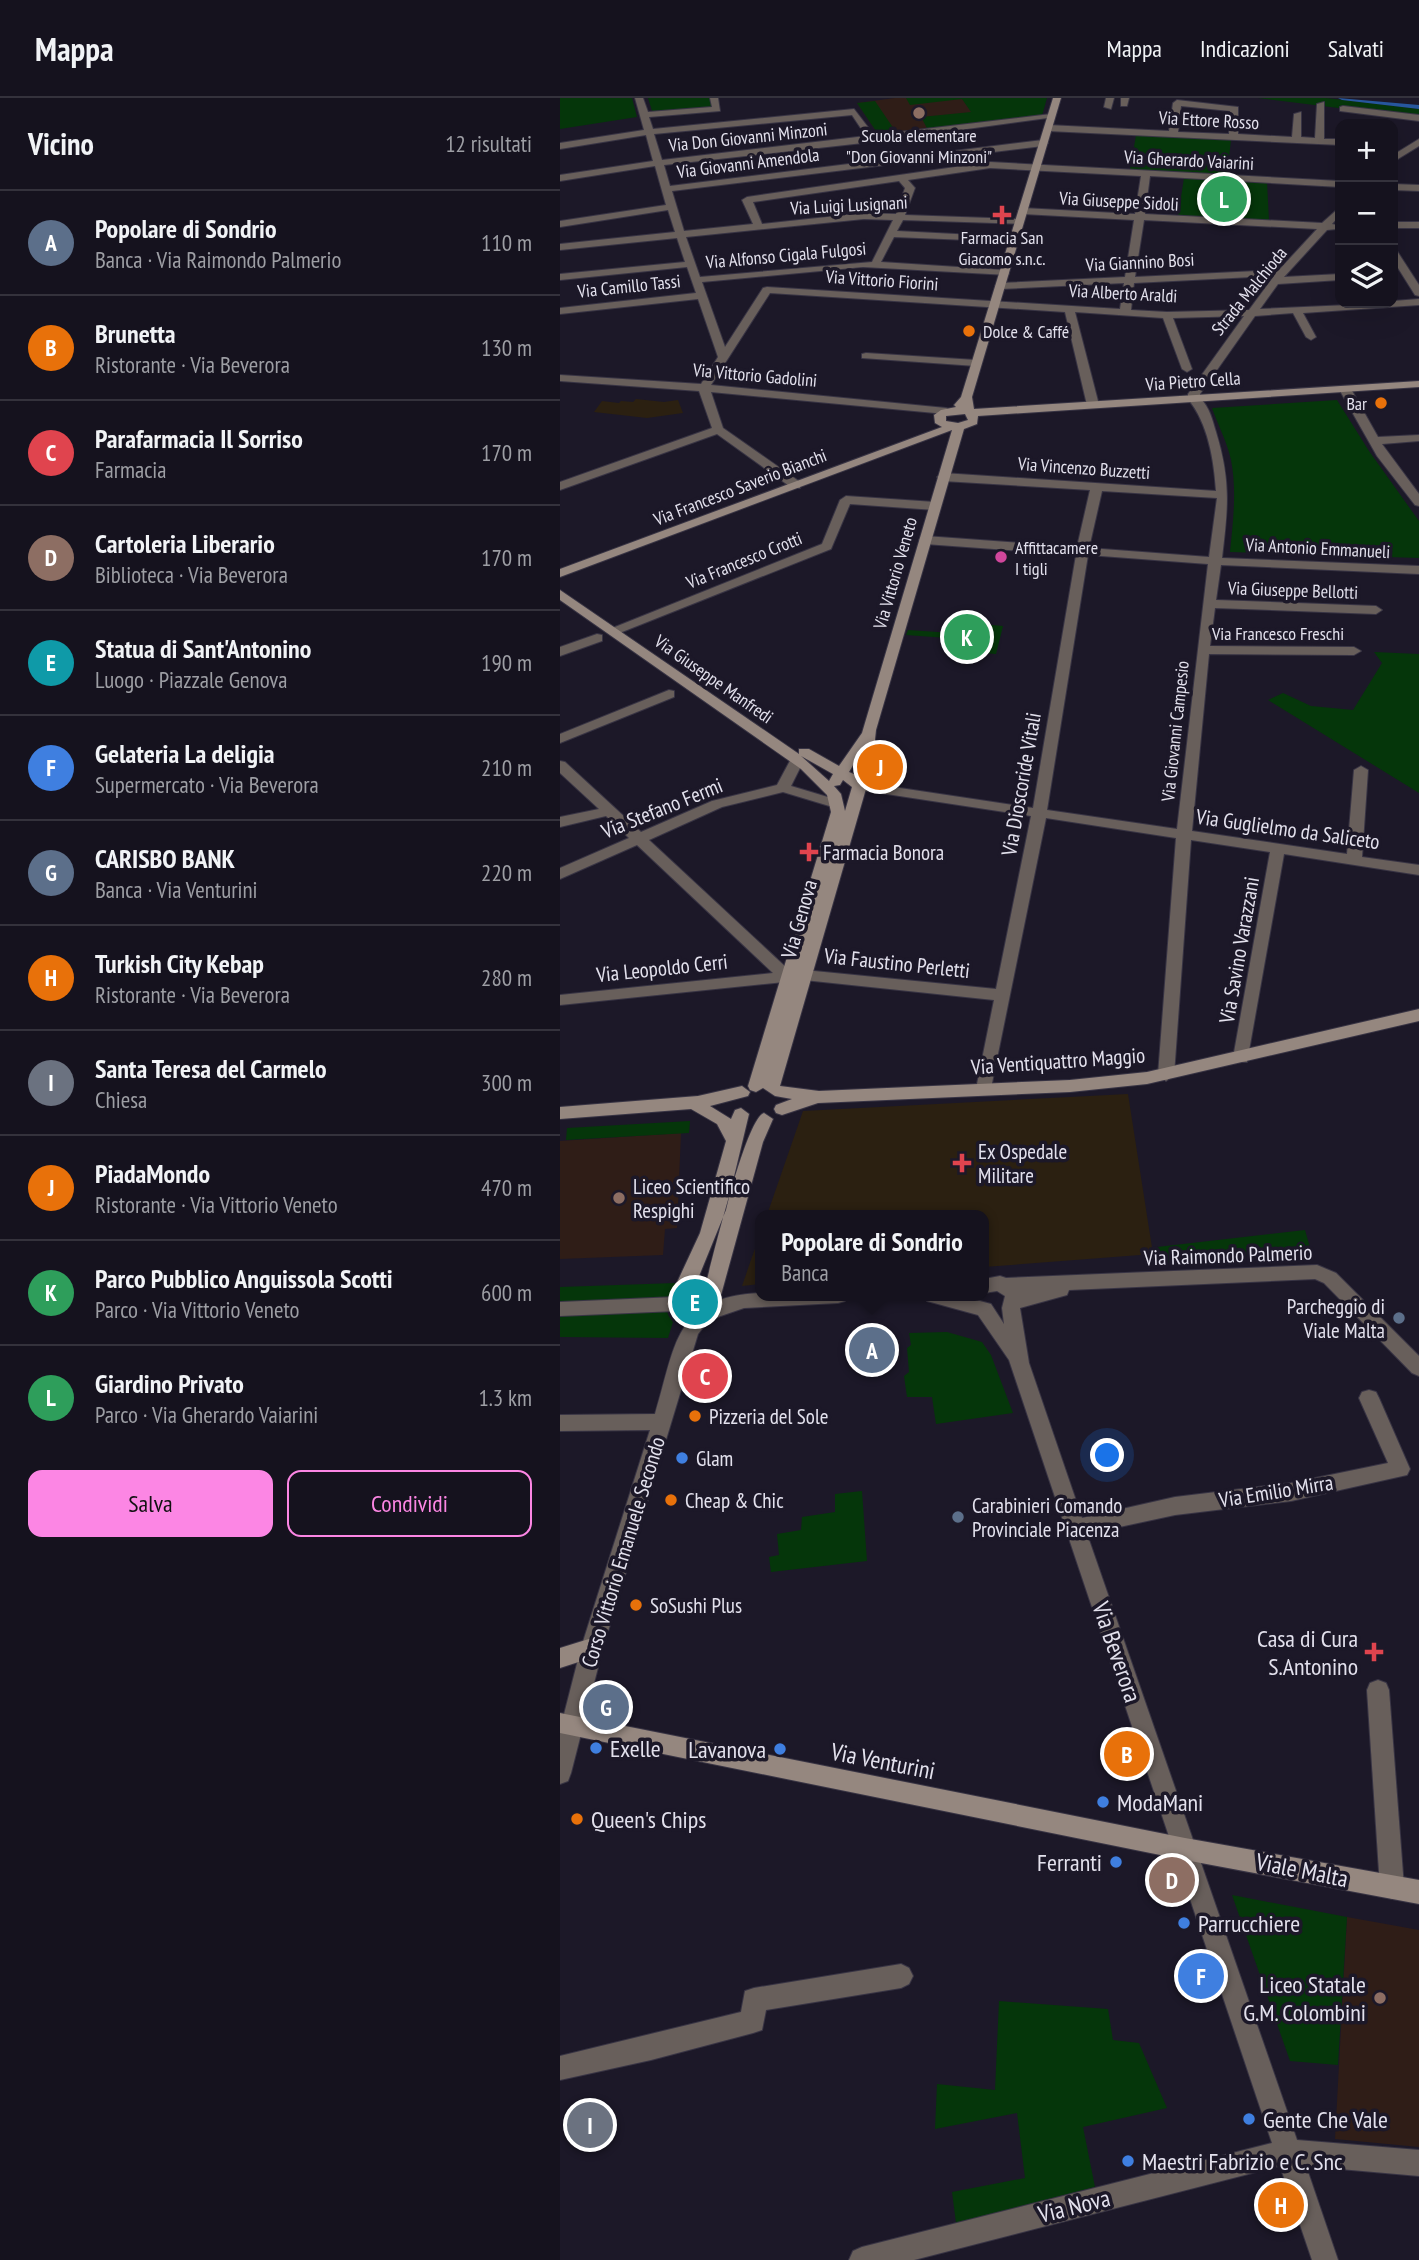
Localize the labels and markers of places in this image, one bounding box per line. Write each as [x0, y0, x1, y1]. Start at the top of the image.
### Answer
marker: Scuola elementare "Don Giovanni Minzoni" [911, 105, 927, 121]
place label: Scuola elementare "Don Giovanni Minzoni" [846, 124, 992, 168]
pin: L [1201, 173, 1247, 225]
marker: Farmacia San Giacomo s.n.c. [994, 207, 1010, 223]
place label: Farmacia San Giacomo s.n.c. [958, 226, 1046, 270]
place label: Dolce & Caffé [983, 320, 1069, 343]
marker: Dolce & Caffé [961, 323, 977, 339]
place label: Bar [1346, 392, 1367, 415]
marker: Bar [1373, 395, 1389, 411]
place label: Affittacamere I tigli [1015, 536, 1098, 580]
marker: Affittacamere I tigli [993, 549, 1009, 565]
pin: K [944, 611, 990, 663]
pin: J [857, 741, 903, 793]
place label: Farmacia Bonora [823, 839, 944, 866]
marker: Farmacia Bonora [801, 844, 817, 860]
place label: Ex Ospedale Militare [978, 1138, 1067, 1189]
marker: Ex Ospedale Militare [952, 1153, 972, 1173]
place label: Liceo Scientifico Respighi [633, 1173, 750, 1224]
marker: Liceo Scientifico Respighi [611, 1190, 627, 1206]
pin: E [672, 1276, 718, 1328]
place label: Parcheggio di Viale Malta [1287, 1293, 1385, 1344]
marker: Parcheggio di Viale Malta [1391, 1310, 1407, 1326]
pin: A [849, 1324, 895, 1376]
pin: C [682, 1350, 728, 1402]
place label: Pizzeria del Sole [709, 1403, 828, 1430]
marker: Pizzeria del Sole [687, 1408, 703, 1424]
place label: Glam [696, 1445, 733, 1472]
marker: Glam [674, 1450, 690, 1466]
place label: Cheap & Chic [685, 1487, 784, 1514]
marker: Cheap & Chic [663, 1492, 679, 1508]
place label: Carabinieri Comando Provinciale Piacenza [972, 1492, 1122, 1543]
marker: Carabinieri Comando Provinciale Piacenza [950, 1509, 966, 1525]
place label: SoSushi Plus [650, 1592, 742, 1619]
marker: SoSushi Plus [628, 1597, 644, 1613]
place label: Casa di Cura S.Antonino [1257, 1623, 1358, 1682]
marker: Casa di Cura S.Antonino [1364, 1642, 1384, 1662]
pin: G [583, 1681, 629, 1733]
pin: B [1104, 1728, 1150, 1780]
place label: Exelle [610, 1733, 661, 1764]
place label: Lavanova [688, 1734, 766, 1765]
marker: Exelle [588, 1740, 604, 1756]
marker: Lavanova [772, 1741, 788, 1757]
place label: ModaMani [1117, 1787, 1203, 1818]
marker: ModaMani [1095, 1794, 1111, 1810]
place label: Queen's Chips [591, 1804, 706, 1835]
marker: Queen's Chips [569, 1811, 585, 1827]
place label: Ferranti [1037, 1847, 1102, 1878]
marker: Ferranti [1108, 1854, 1124, 1870]
pin: D [1149, 1854, 1195, 1906]
place label: Parrucchiere [1198, 1908, 1300, 1939]
marker: Parrucchiere [1176, 1915, 1192, 1931]
pin: F [1178, 1950, 1224, 2002]
place label: Liceo Statale G.M. Colombini [1243, 1969, 1366, 2028]
marker: Liceo Statale G.M. Colombini [1372, 1990, 1388, 2006]
pin: I [567, 2099, 613, 2151]
place label: Gente Che Vale [1263, 2104, 1388, 2135]
marker: Gente Che Vale [1241, 2111, 1257, 2127]
place label: Maestri Fabrizio e C. Snc [1142, 2146, 1343, 2177]
marker: Maestri Fabrizio e C. Snc [1120, 2153, 1136, 2169]
pin: H [1258, 2179, 1304, 2231]

